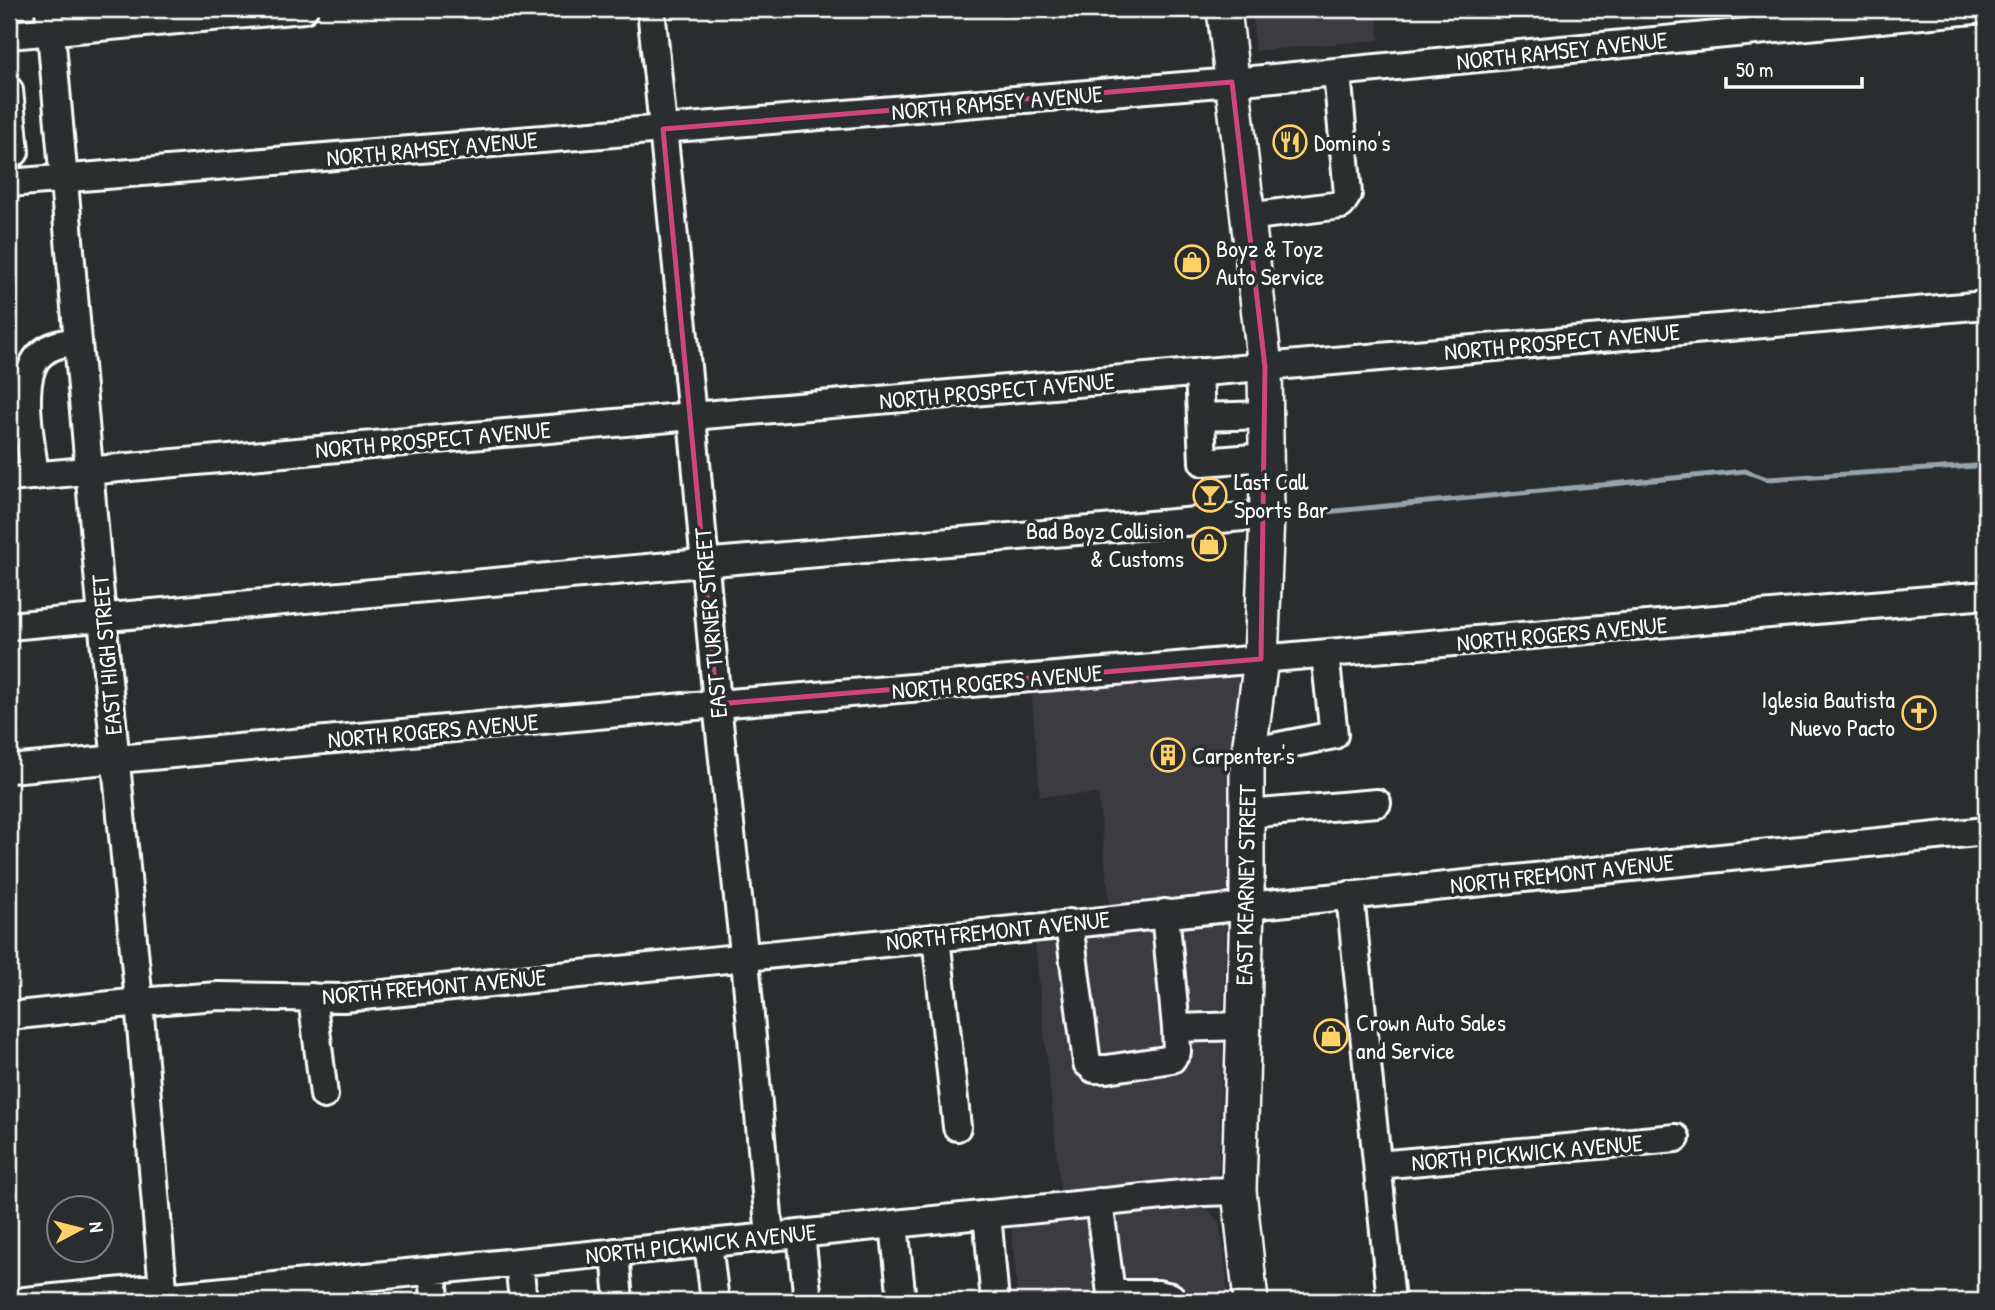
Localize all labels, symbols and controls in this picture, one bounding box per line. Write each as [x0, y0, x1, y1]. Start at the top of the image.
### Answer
street label: NORTH RAMSEY AVENUE [1455, 23, 1669, 77]
scale bar [1726, 46, 1862, 90]
text: 50 m [1736, 55, 1773, 84]
street label: NORTH RAMSEY AVENUE [890, 77, 1104, 127]
street label: NORTH RAMSEY AVENUE [325, 123, 539, 173]
restaurant icon: Domino's [1271, 123, 1309, 161]
place label: Domino's [1314, 126, 1390, 158]
place label: Boyz & Toyz Auto Service [1216, 232, 1325, 292]
shop icon: Boyz & Toyz Auto Service [1173, 243, 1211, 281]
street label: NORTH PROSPECT AVENUE [1443, 315, 1681, 367]
street label: NORTH PROSPECT AVENUE [878, 364, 1116, 416]
street label: NORTH PROSPECT AVENUE [314, 413, 552, 465]
place label: Last Call Sports Bar [1234, 465, 1328, 525]
bar icon: Last Call Sports Bar [1191, 476, 1229, 514]
place label: Bad Boyz Collision & Customs [1026, 514, 1184, 574]
shop icon: Bad Boyz Collision & Customs [1190, 525, 1228, 563]
street label: EAST TURNER STREET [686, 526, 734, 719]
street label: EAST HIGH STREET [83, 573, 129, 737]
street label: NORTH ROGERS AVENUE [1455, 608, 1669, 658]
street label: NORTH ROGERS AVENUE [890, 656, 1104, 706]
place label: Iglesia Bautista Nuevo Pacto [1761, 683, 1895, 743]
church icon: Iglesia Bautista Nuevo Pacto [1900, 694, 1938, 732]
street label: NORTH ROGERS AVENUE [326, 705, 540, 755]
building icon: Carpenter's [1149, 736, 1187, 774]
place label: Carpenter's [1192, 739, 1295, 771]
street label: EAST KEARNEY STREET [1227, 783, 1263, 986]
street label: NORTH FREMONT AVENUE [1448, 845, 1676, 901]
street label: NORTH FREMONT AVENUE [884, 902, 1112, 958]
street label: NORTH FREMONT AVENUE [321, 960, 548, 1012]
place label: Crown Auto Sales and Service [1356, 1006, 1506, 1066]
shop icon: Crown Auto Sales and Service [1312, 1017, 1350, 1055]
street label: NORTH PICKWICK AVENUE [1410, 1126, 1644, 1178]
north arrow [46, 1194, 116, 1264]
street label: NORTH PICKWICK AVENUE [584, 1215, 818, 1271]
text: N [83, 1220, 110, 1234]

